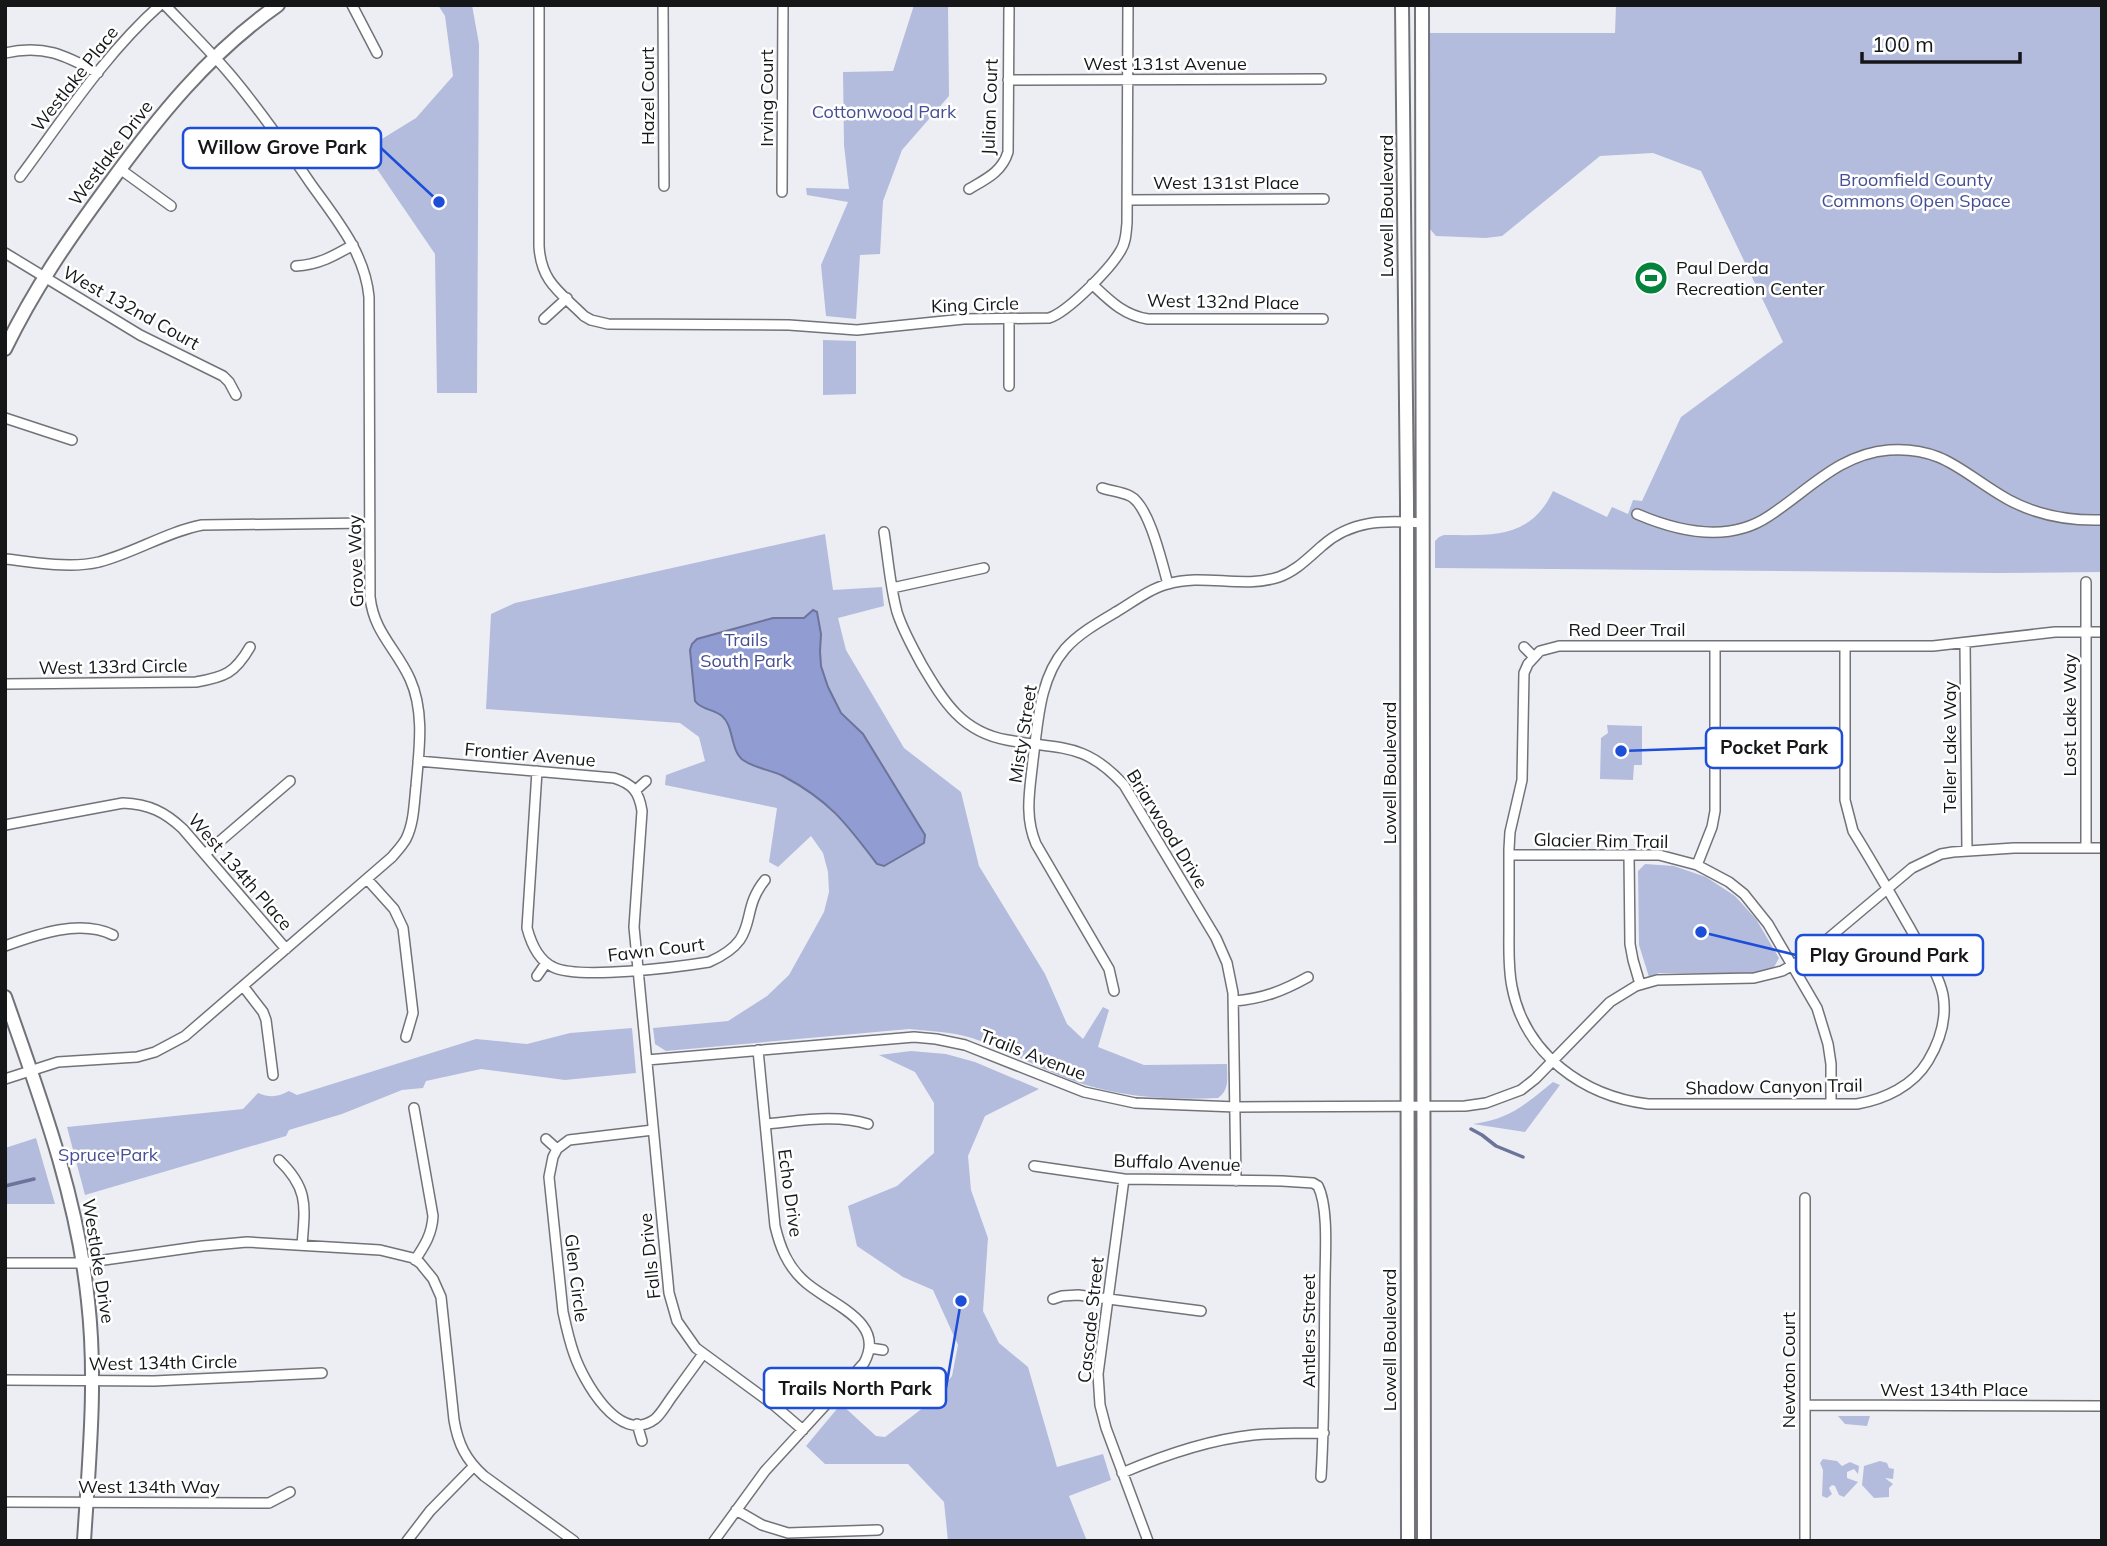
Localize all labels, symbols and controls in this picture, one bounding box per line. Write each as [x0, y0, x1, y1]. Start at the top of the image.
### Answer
street label: Westlake Place [26, 21, 123, 136]
scale bar [1862, 21, 2020, 65]
text: 100 m [1872, 31, 1934, 57]
street label: Hazel Court [636, 47, 659, 145]
street label: Irving Court [755, 49, 778, 147]
street label: West 131st Avenue [1083, 52, 1247, 75]
street label: Julian Court [976, 58, 1003, 156]
street label: Westlake Drive [64, 95, 158, 210]
park label: Cottonwood Park [812, 100, 957, 123]
callout: Willow Grove Park [183, 128, 381, 168]
text: Willow Grove Park [197, 135, 367, 159]
street label: Lowell Boulevard [1375, 135, 1398, 277]
park label: Broomfield County Commons Open Space [1821, 168, 2011, 212]
street label: West 131st Place [1153, 171, 1299, 194]
place label: Paul Derda Recreation Center [1676, 256, 1825, 300]
sports icon: Paul Derda Recreation Center [1632, 259, 1670, 297]
street label: West 132nd Court [59, 260, 204, 355]
street label: West 132nd Place [1147, 289, 1299, 314]
street label: King Circle [931, 291, 1019, 318]
street label: Grove Way [342, 514, 369, 608]
street label: Red Deer Trail [1568, 618, 1686, 641]
park label: Trails South Park [700, 628, 792, 672]
street label: Lost Lake Way [2058, 653, 2081, 777]
street label: West 133rd Circle [38, 654, 188, 679]
street label: Teller Lake Way [1938, 680, 1961, 813]
street label: Misty Street [1003, 683, 1042, 785]
street label: Lowell Boulevard [1378, 702, 1401, 844]
callout: Pocket Park [1706, 728, 1842, 768]
text: Pocket Park [1720, 735, 1829, 759]
street label: Frontier Avenue [464, 737, 597, 772]
street label: Briarwood Drive [1122, 765, 1213, 892]
street label: West 134th Place [183, 808, 298, 935]
street label: Glacier Rim Trail [1533, 828, 1669, 853]
street label: Fawn Court [606, 932, 705, 967]
callout: Play Ground Park [1796, 935, 1983, 975]
text: Play Ground Park [1809, 943, 1969, 967]
street label: Trails Avenue [977, 1024, 1089, 1085]
street label: Shadow Canyon Trail [1685, 1073, 1863, 1100]
park label: Spruce Park [58, 1143, 159, 1166]
street label: Echo Drive [773, 1148, 808, 1238]
street label: Buffalo Avenue [1113, 1149, 1241, 1176]
street label: Westlake Drive [77, 1197, 120, 1325]
street label: Falls Drive [634, 1212, 665, 1300]
street label: Glen Circle [560, 1233, 593, 1323]
street label: Cascade Street [1072, 1256, 1109, 1384]
street label: Lowell Boulevard [1378, 1269, 1401, 1411]
street label: Antlers Street [1297, 1274, 1320, 1388]
street label: Newton Court [1777, 1312, 1800, 1428]
street label: West 134th Circle [89, 1350, 237, 1375]
callout: Trails North Park [764, 1368, 946, 1408]
text: Trails North Park [778, 1376, 932, 1400]
street label: West 134th Place [1880, 1378, 2028, 1401]
street label: West 134th Way [78, 1475, 220, 1498]

